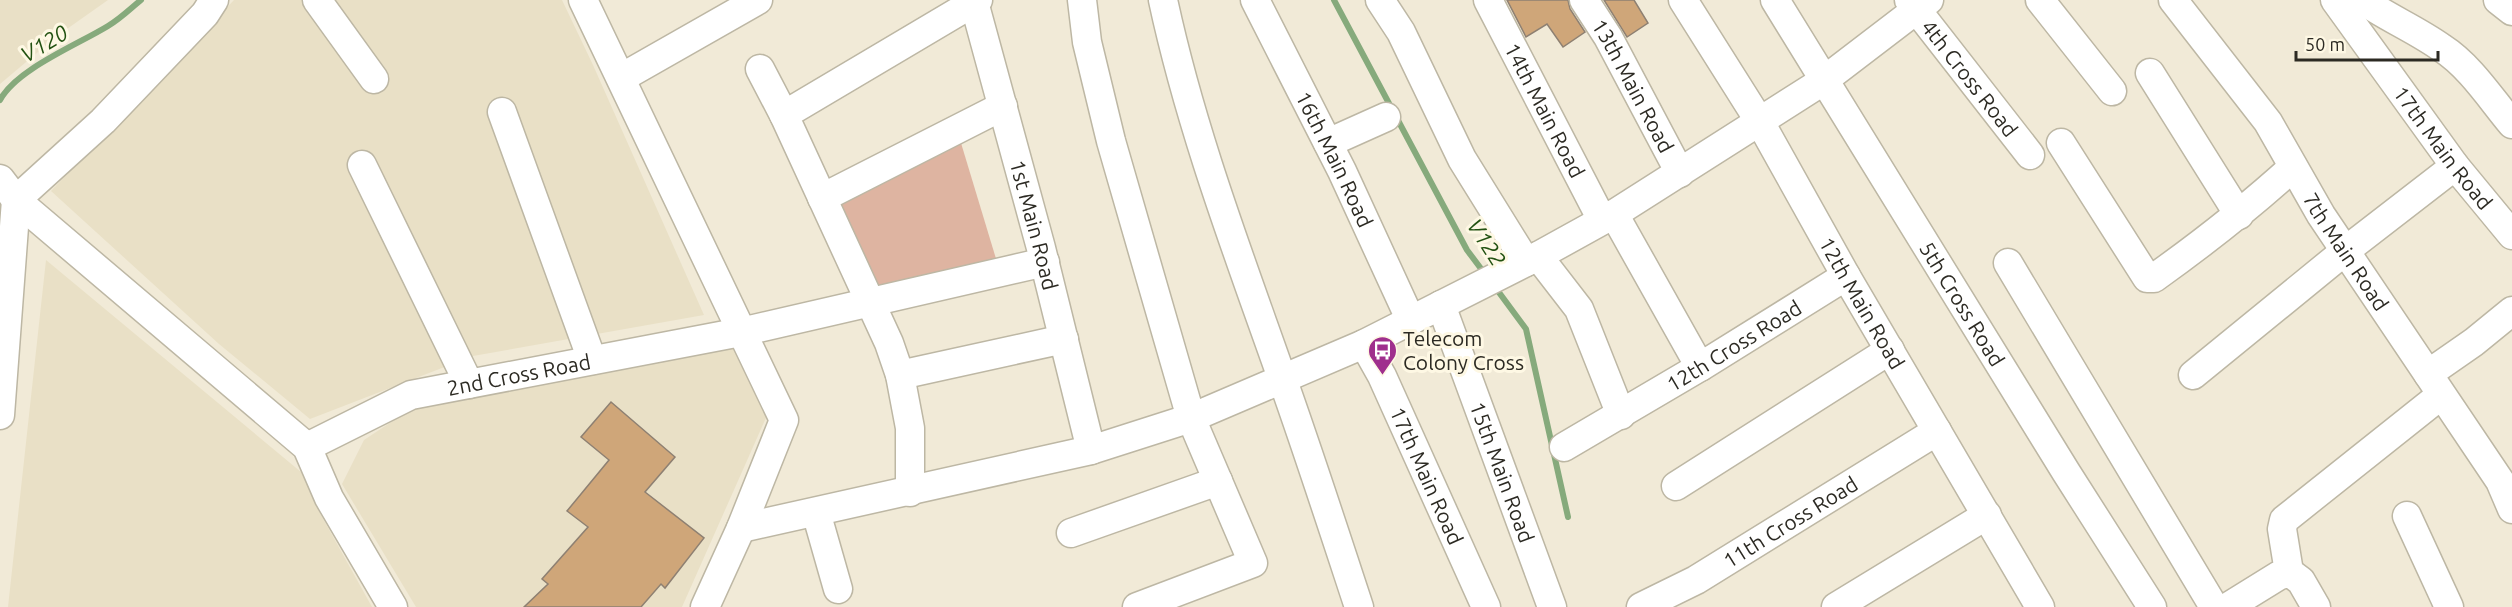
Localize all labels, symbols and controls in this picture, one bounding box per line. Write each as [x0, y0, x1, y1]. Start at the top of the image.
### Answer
street label: 13th Main Road [1587, 14, 1679, 157]
street label: 4th Cross Road [1917, 15, 2023, 141]
water label: V120 [16, 19, 72, 67]
scale bar [2296, 24, 2438, 62]
text: 50 m [2305, 34, 2345, 54]
street label: 14th Main Road [1500, 39, 1590, 181]
street label: 17th Main Road [2389, 81, 2498, 214]
street label: 16th Main Road [1291, 87, 1378, 231]
street label: 1st Main Road [1006, 157, 1063, 292]
street label: 7th Main Road [2299, 188, 2394, 315]
water label: V122 [1463, 214, 1511, 270]
street label: 12th Main Road [1815, 233, 1910, 373]
street label: 5th Cross Road [1915, 237, 2010, 370]
street label: 12th Cross Road [1662, 295, 1806, 396]
place label: Telecom Colony Cross [1403, 326, 1524, 374]
bus stop icon: Telecom Colony Cross [1366, 334, 1398, 376]
street label: 2nd Cross Road [445, 349, 593, 400]
street label: 15th Main Road [1466, 398, 1539, 546]
street label: 17th Main Road [1386, 403, 1468, 548]
street label: 11th Cross Road [1719, 471, 1862, 572]

